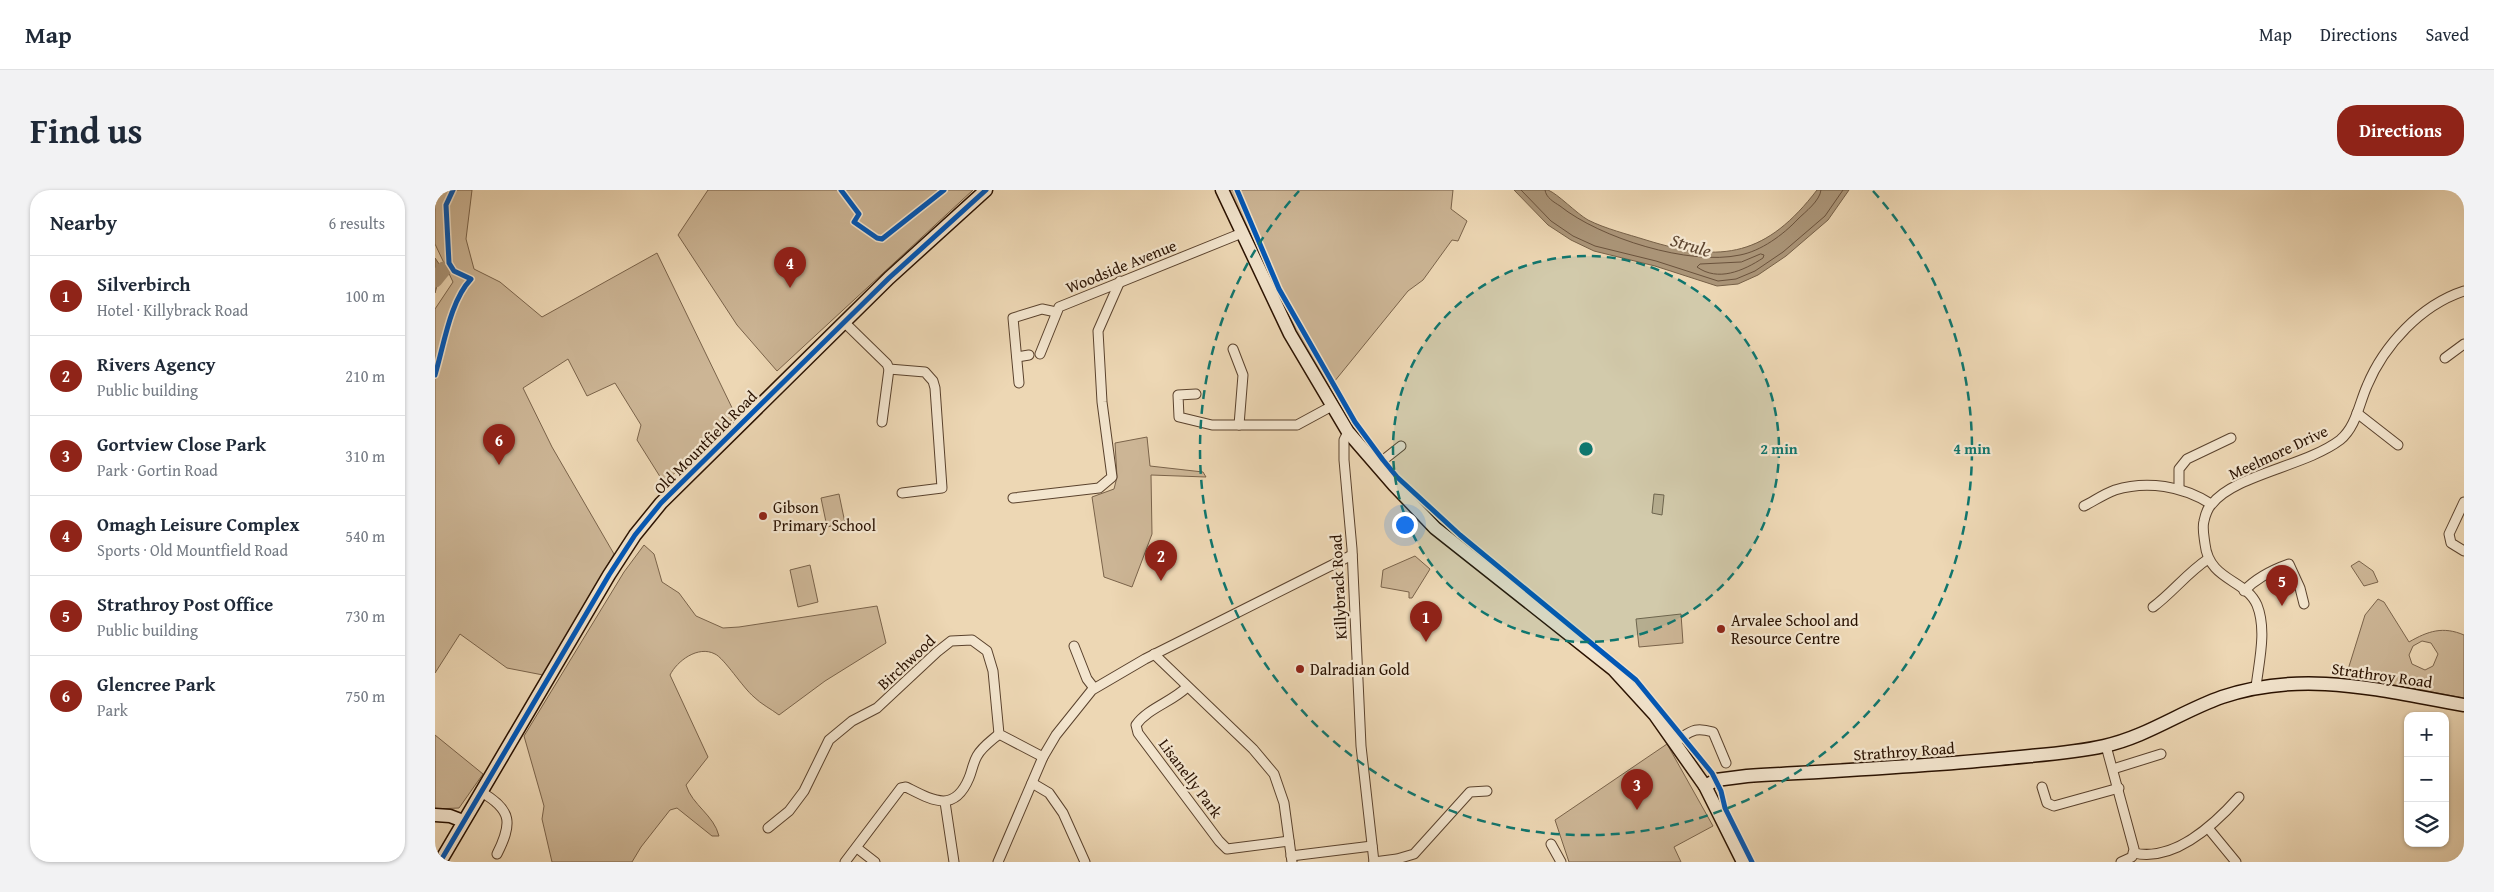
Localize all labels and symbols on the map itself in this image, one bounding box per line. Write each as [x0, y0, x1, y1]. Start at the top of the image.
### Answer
water label: Strule [1667, 226, 1715, 264]
street label: Woodside Avenue [1062, 233, 1180, 299]
pin: 4 [774, 247, 806, 288]
street label: Old Mountfield Road [648, 384, 763, 499]
street label: Meelmore Drive [2224, 418, 2332, 486]
pin: 6 [483, 424, 515, 465]
text: 2 min [1760, 438, 1798, 459]
text: 4 min [1953, 438, 1991, 459]
centre of rings [1577, 440, 1595, 458]
place label: Gibson Primary School [773, 495, 876, 537]
marker: Gibson Primary School [757, 510, 769, 522]
your location [1392, 512, 1418, 538]
street label: Killybrack Road [1323, 533, 1353, 640]
pin: 2 [1145, 540, 1177, 581]
pin: 5 [2266, 565, 2298, 606]
pin: 1 [1410, 601, 1442, 642]
place label: Arvalee School and Resource Centre [1731, 608, 1859, 650]
marker: Arvalee School and Resource Centre [1715, 623, 1727, 635]
street label: Birchwood [872, 628, 941, 695]
street label: Strathroy Road [2330, 656, 2434, 694]
place label: Dalradian Gold [1310, 657, 1410, 681]
marker: Dalradian Gold [1294, 663, 1306, 675]
street label: Lisanelly Park [1153, 733, 1229, 823]
street label: Strathroy Road [1852, 735, 1956, 767]
pin: 3 [1621, 769, 1653, 810]

